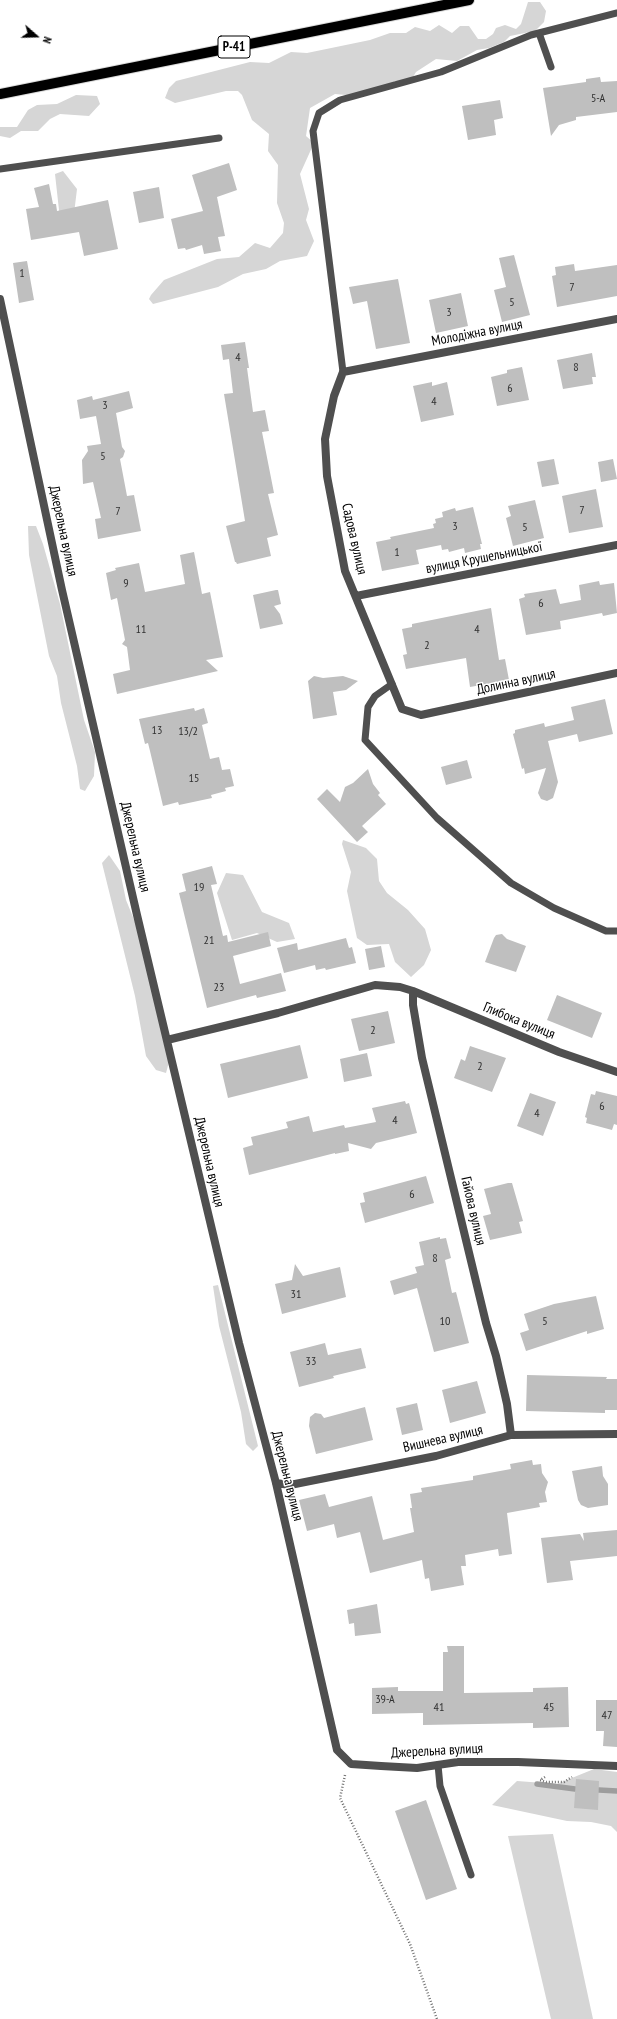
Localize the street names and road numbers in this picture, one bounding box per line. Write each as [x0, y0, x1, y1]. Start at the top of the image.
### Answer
road number: Р-41 [218, 36, 250, 58]
street label: Молодіжна вулиця [430, 316, 524, 350]
street label: Джерельна вулиця [45, 484, 81, 578]
street label: Садова вулиця [338, 502, 370, 576]
street label: вулиця Крушельницької [424, 538, 544, 578]
street label: Долинна вулиця [475, 665, 557, 699]
street label: Джерельна вулиця [116, 800, 154, 894]
street label: Глибока вулиця [481, 999, 557, 1043]
street label: Джерельна вулиця [190, 1115, 228, 1209]
street label: Гайова вулиця [457, 1175, 489, 1247]
street label: Вишнева вулиця [402, 1422, 484, 1456]
street label: Джерельна вулиця [268, 1429, 306, 1523]
street label: Джерельна вулиця [391, 1740, 483, 1762]

